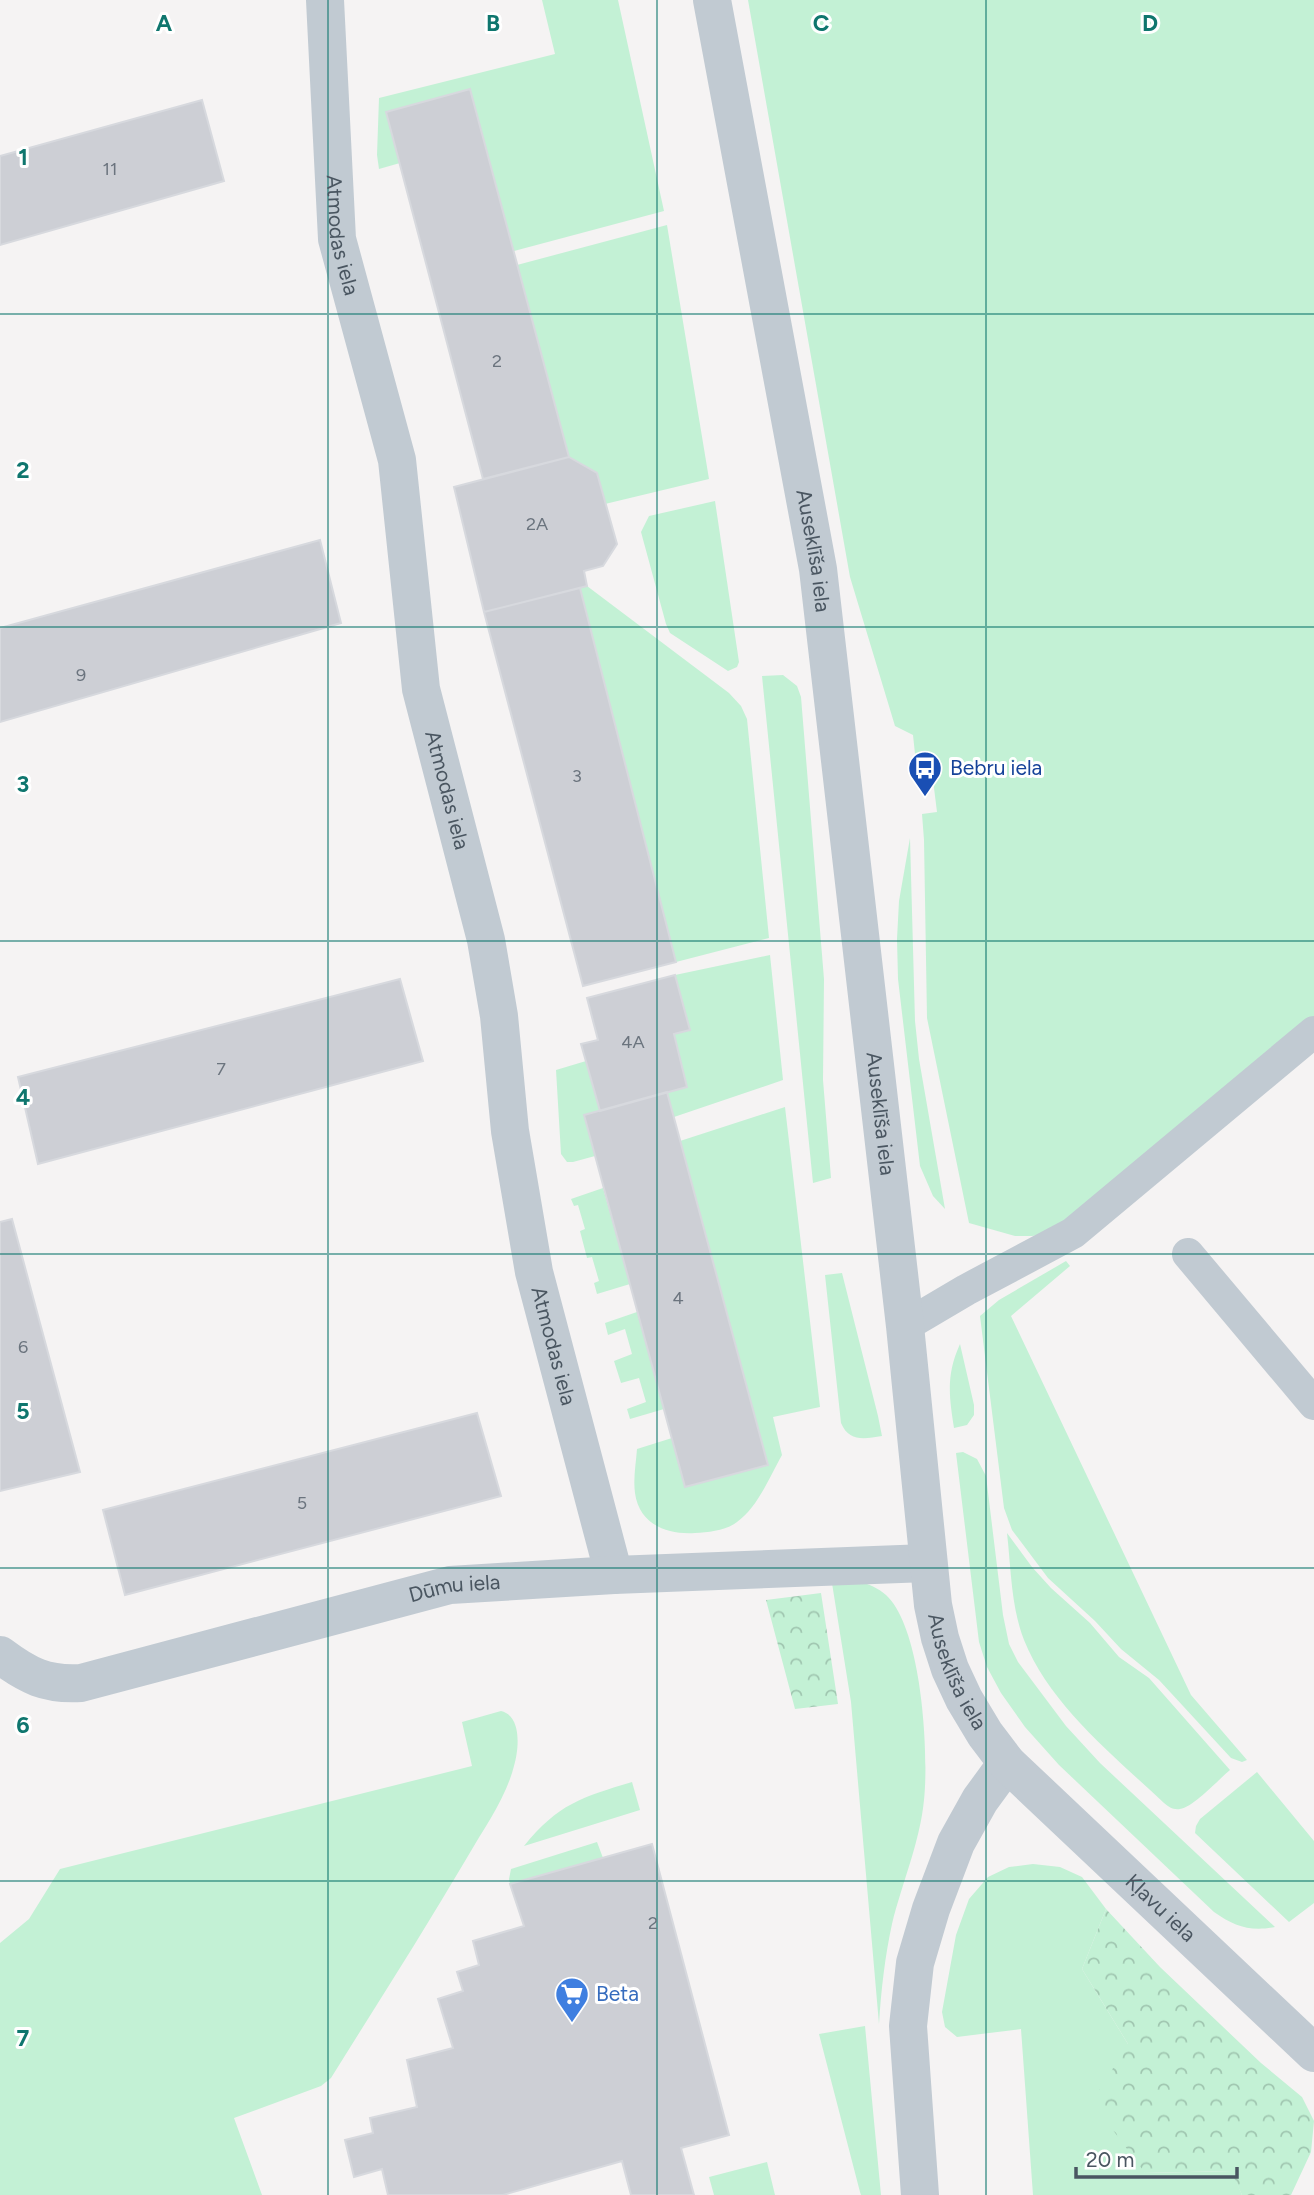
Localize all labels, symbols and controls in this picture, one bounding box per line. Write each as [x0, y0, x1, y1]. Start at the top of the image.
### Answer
text: A [156, 9, 173, 37]
text: B [486, 9, 500, 37]
text: C [813, 9, 830, 37]
text: D [1142, 9, 1158, 37]
text: 1 [18, 143, 28, 171]
house number: 11 [103, 158, 117, 180]
street label: Atmodas iela [322, 174, 365, 298]
house number: 2 [492, 350, 502, 372]
text: 2 [16, 456, 30, 484]
street label: Auseklīša iela [791, 487, 836, 613]
house number: 2A [526, 513, 548, 535]
house number: 9 [76, 664, 86, 686]
street label: Atmodas iela [420, 728, 475, 852]
bus stop icon: Bebru iela [906, 749, 944, 798]
place label: Bebru iela [950, 755, 1042, 780]
house number: 3 [572, 765, 582, 787]
text: 3 [17, 770, 29, 798]
house number: 4A [621, 1031, 645, 1053]
street label: Auseklīša iela [862, 1050, 901, 1177]
house number: 7 [216, 1058, 226, 1080]
text: 4 [16, 1083, 30, 1111]
street label: Atmodas iela [526, 1284, 582, 1408]
house number: 4 [672, 1287, 684, 1309]
house number: 6 [18, 1336, 28, 1358]
text: 5 [16, 1397, 30, 1425]
house number: 5 [297, 1492, 307, 1514]
street label: Dūmu iela [406, 1569, 501, 1607]
street label: Auseklīša iela [923, 1611, 992, 1734]
text: 6 [16, 1711, 30, 1739]
street label: Kļavu iela [1120, 1869, 1201, 1947]
house number: 2 [648, 1912, 658, 1934]
supermarket icon: Beta [553, 1975, 591, 2024]
place label: Beta [596, 1981, 639, 2006]
text: 7 [17, 2024, 30, 2052]
scale bar [1076, 2136, 1237, 2180]
text: 20 m [1086, 2147, 1134, 2172]

